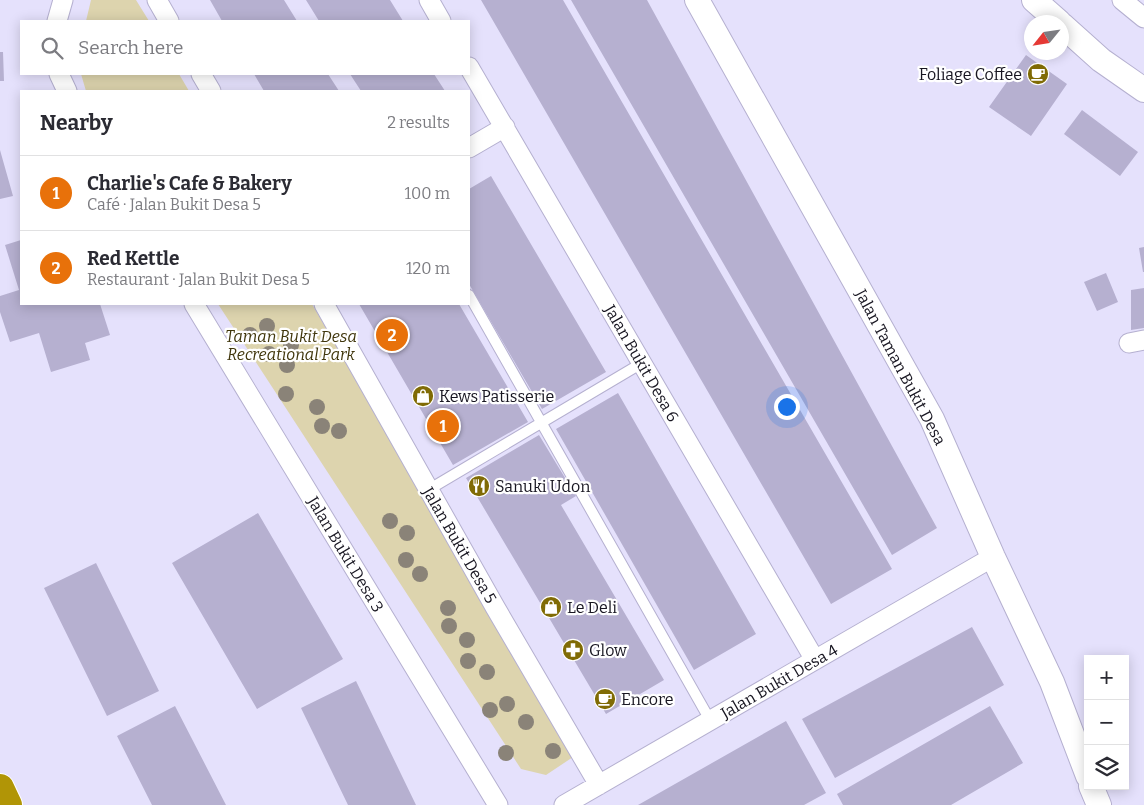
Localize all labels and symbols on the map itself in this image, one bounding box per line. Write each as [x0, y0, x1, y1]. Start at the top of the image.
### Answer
north arrow [1024, 15, 1069, 60]
cafe icon: Foliage Coffee [1026, 62, 1050, 86]
place label: Foliage Coffee [919, 65, 1022, 84]
street label: Jalan Taman Bukit Desa [851, 285, 950, 449]
street label: Jalan Bukit Desa 6 [600, 301, 683, 425]
pin: 2 [376, 316, 408, 354]
park label: Taman Bukit Desa Recreational Park [225, 327, 357, 364]
shop icon: Kews Patisserie [411, 384, 435, 408]
place label: Kews Patisserie [439, 387, 554, 406]
your location [774, 394, 800, 420]
pin: 1 [427, 407, 459, 445]
restaurant icon: Sanuki Udon [467, 474, 491, 498]
place label: Sanuki Udon [495, 477, 590, 496]
street label: Jalan Bukit Desa 5 [418, 483, 501, 607]
street label: Jalan Bukit Desa 3 [303, 492, 388, 616]
shop icon: Le Deli [539, 595, 563, 619]
place label: Le Deli [567, 598, 617, 617]
pharmacy icon: Glow [561, 638, 585, 662]
street label: Jalan Bukit Desa 4 [717, 640, 842, 723]
place label: Glow [589, 641, 627, 660]
cafe icon: Encore [593, 687, 617, 711]
place label: Encore [621, 690, 673, 709]

